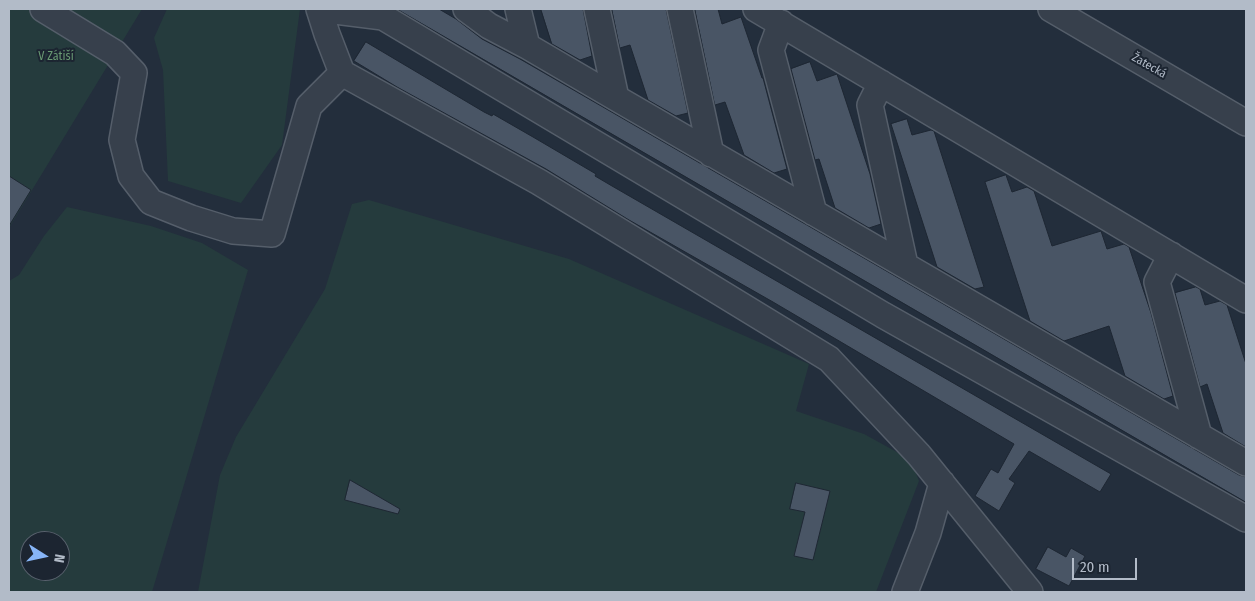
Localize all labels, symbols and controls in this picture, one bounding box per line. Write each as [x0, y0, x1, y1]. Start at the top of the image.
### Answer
park label: V Zátiší [38, 50, 74, 64]
street label: Žatecká [1129, 50, 1169, 82]
north arrow [20, 531, 70, 581]
scale bar [1075, 548, 1140, 580]
text: N [50, 553, 68, 564]
text: 20 m [1080, 558, 1110, 576]

